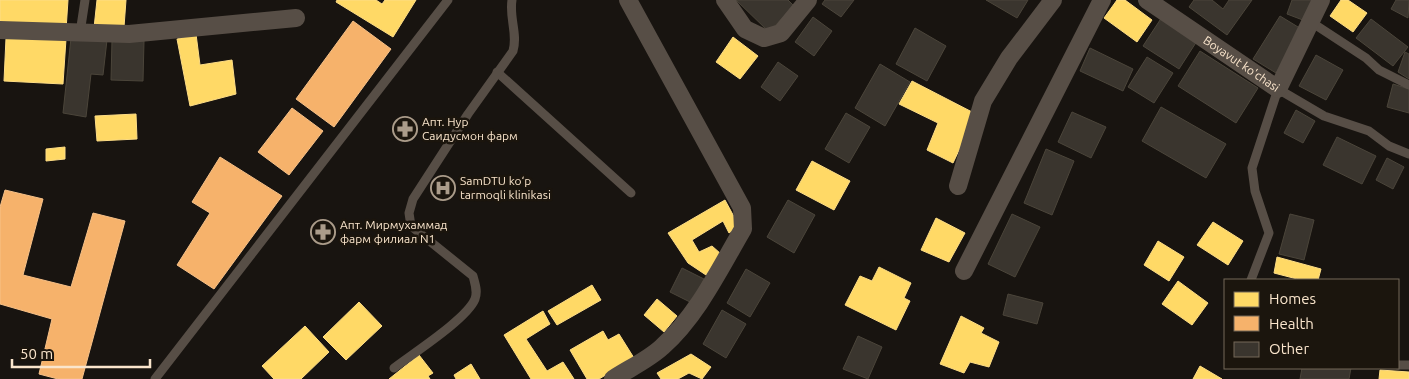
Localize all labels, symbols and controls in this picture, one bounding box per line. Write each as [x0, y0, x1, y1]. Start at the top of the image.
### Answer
street label: Boyavut ko'chasi [1201, 33, 1282, 94]
place label: Апт. Нур Саидусмон фарм [422, 115, 518, 142]
pharmacy icon: Апт. Нур Саидусмон фарм [392, 116, 418, 142]
place label: SamDTU ko‘p tarmoqli klinikasi [460, 174, 551, 201]
hospital icon: SamDTU ko‘p tarmoqli klinikasi [430, 175, 456, 201]
place label: Апт. Мирмухаммад фарм филиал N1 [340, 218, 447, 245]
pharmacy icon: Апт. Мирмухаммад фарм филиал N1 [310, 219, 336, 245]
legend [1224, 279, 1399, 369]
text: Homes [1269, 290, 1316, 307]
text: Health [1269, 315, 1314, 332]
scale bar [12, 336, 150, 368]
text: Other [1269, 340, 1309, 357]
text: 50 m [20, 345, 53, 362]

